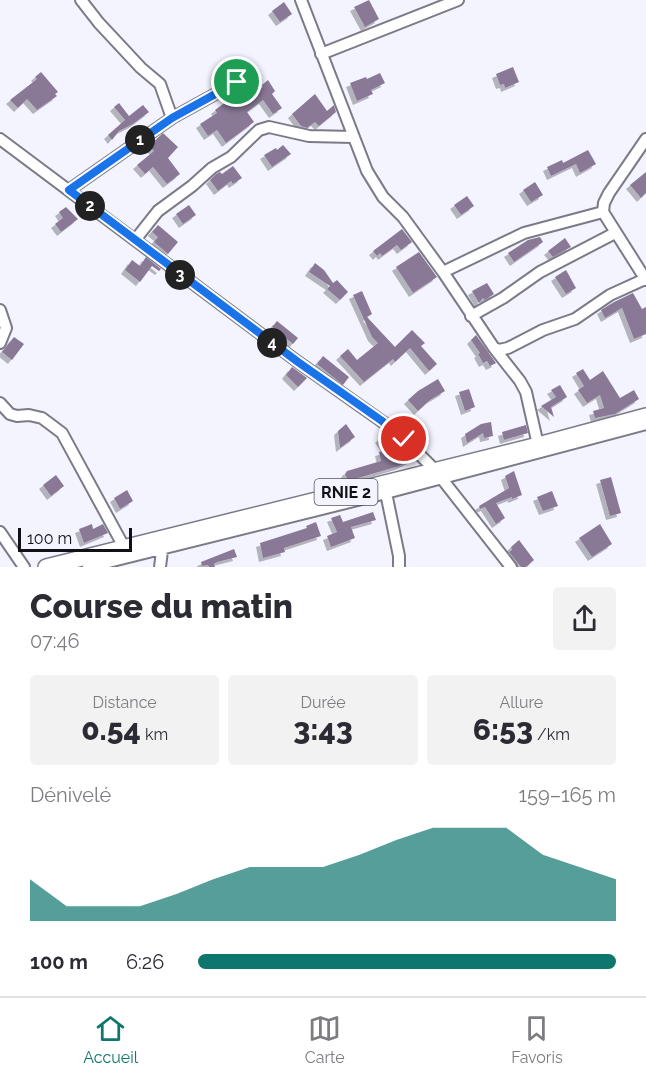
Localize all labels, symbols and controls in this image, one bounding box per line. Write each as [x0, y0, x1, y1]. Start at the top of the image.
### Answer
pin [211, 56, 262, 107]
icon: arrive [220, 65, 253, 98]
pin: 1 [125, 125, 155, 155]
text: 1 [136, 130, 144, 149]
pin: 2 [75, 191, 105, 221]
text: 2 [85, 196, 95, 215]
pin: 3 [165, 260, 195, 290]
text: 3 [176, 265, 184, 284]
pin: 4 [257, 328, 287, 358]
text: 4 [267, 333, 277, 352]
pin [378, 413, 429, 464]
icon: check [387, 422, 420, 455]
road number: RNIE 2 [314, 479, 378, 505]
scale bar [18, 525, 132, 552]
text: 100 m [27, 529, 72, 548]
text: Course du matin [30, 587, 293, 626]
button: share [553, 587, 616, 650]
text: 07:46 [30, 629, 80, 653]
text: Distance [93, 693, 157, 712]
text: Durée [300, 693, 346, 712]
text: Allure [499, 693, 543, 712]
text: 0.54 [81, 712, 141, 747]
text: 3:43 [293, 712, 353, 747]
text: 6:53 [473, 712, 533, 747]
text: km [141, 725, 168, 744]
text: /km [533, 725, 570, 744]
text: Dénivelé [30, 783, 111, 807]
text: 159–165 m [519, 783, 616, 807]
text: 100 m [30, 950, 88, 974]
text: 6:26 [126, 950, 164, 974]
tab: Accueil [83, 1012, 138, 1067]
tab: Carte [305, 1012, 345, 1067]
tab: Favoris [511, 1012, 563, 1067]

